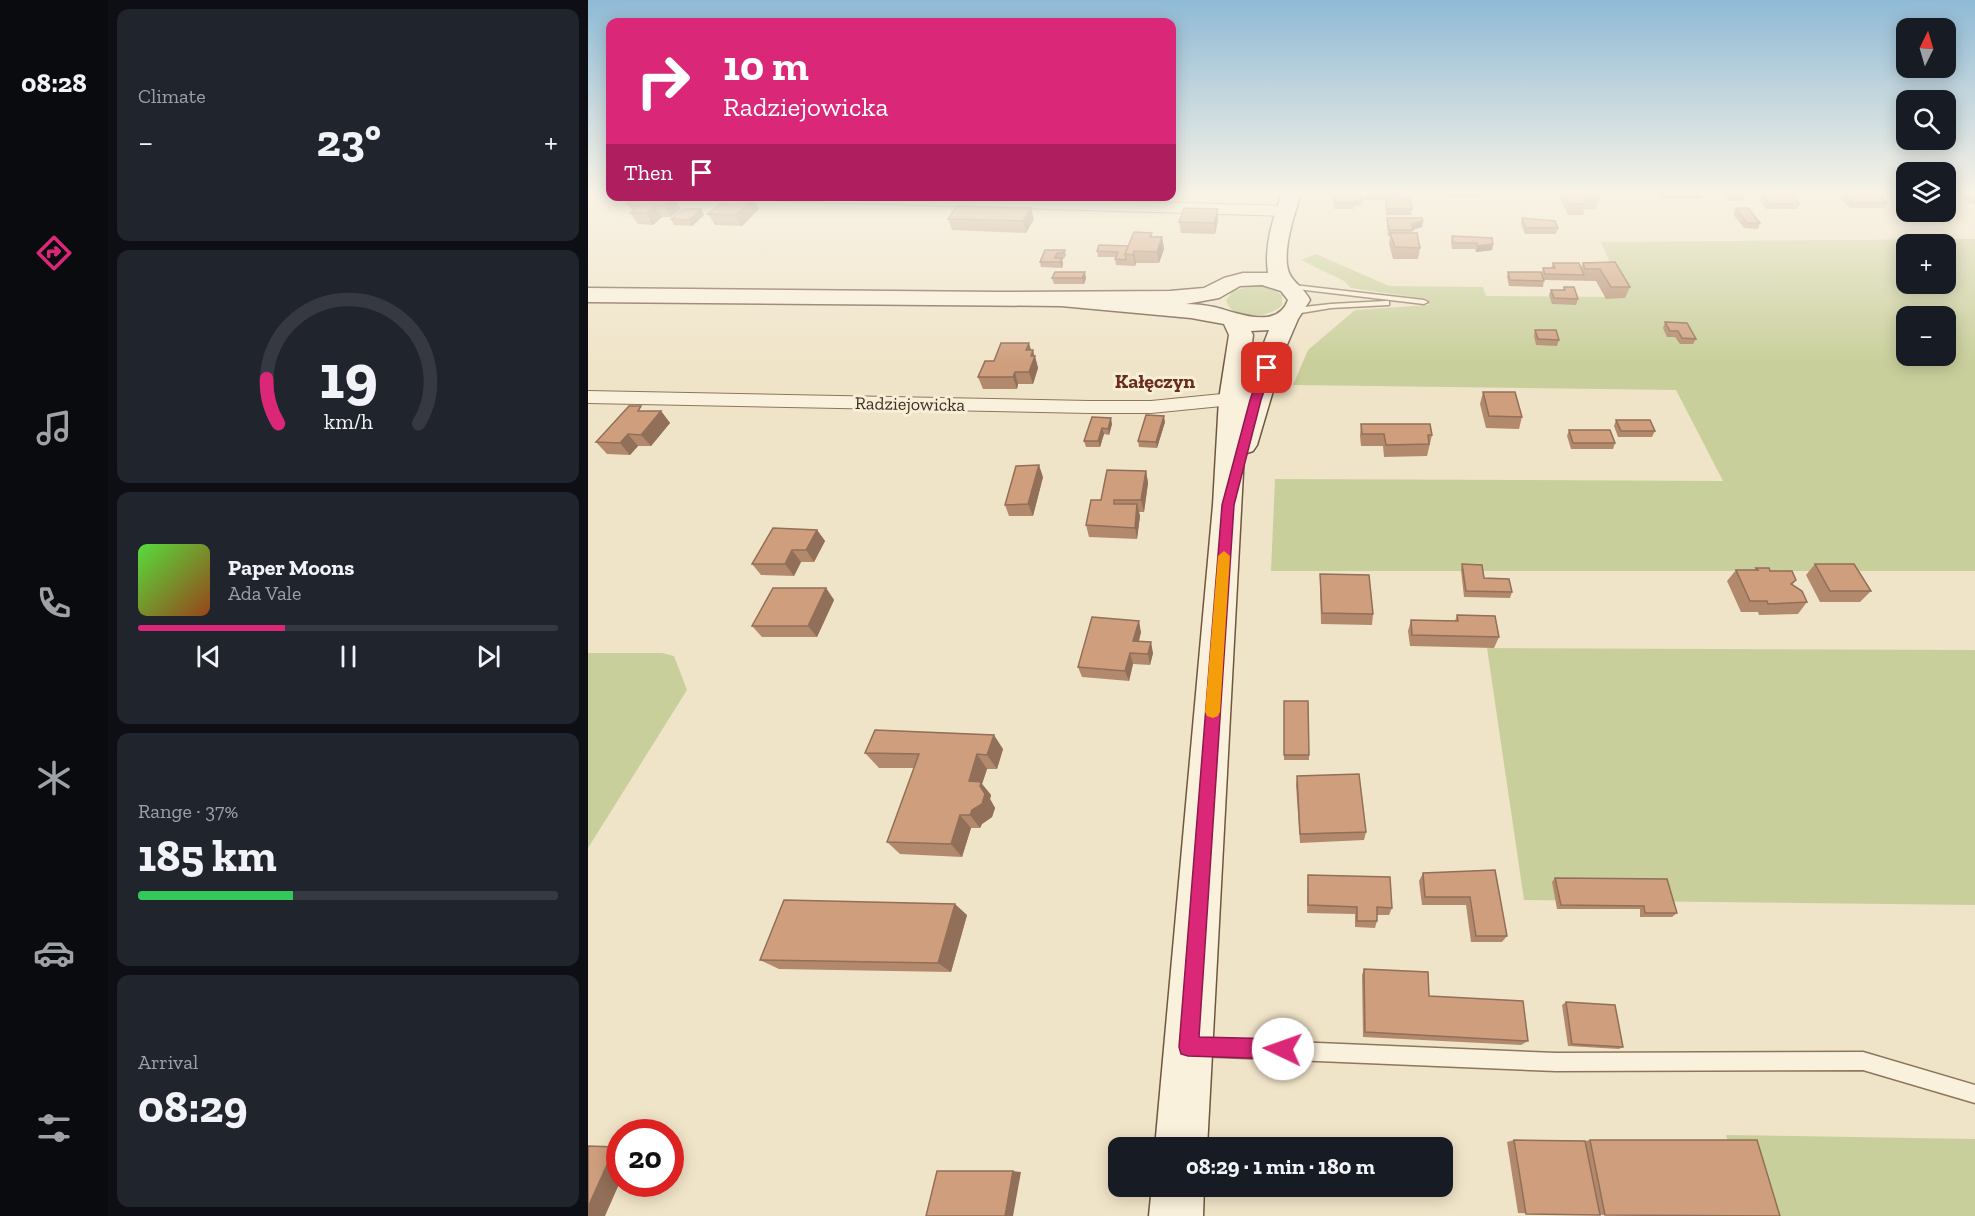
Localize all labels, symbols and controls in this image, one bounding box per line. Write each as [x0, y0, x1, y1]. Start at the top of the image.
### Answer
north arrow [1896, 18, 1956, 78]
map controls [1896, 18, 1956, 366]
text: 10 m [723, 40, 809, 91]
icon: right [624, 42, 702, 120]
text: 08:28 [21, 67, 87, 99]
text: Climate [138, 84, 206, 108]
button: search [1896, 90, 1956, 150]
text: Radziejowicka [723, 91, 888, 123]
text: 23° [317, 114, 381, 168]
text: − [138, 122, 153, 161]
text: + [544, 122, 558, 161]
icon: arrive [685, 156, 718, 189]
text: Then [624, 159, 673, 186]
button: layers [1896, 162, 1956, 222]
icon: directions [33, 232, 75, 274]
button: + [1896, 234, 1956, 294]
button: − [1896, 306, 1956, 366]
text: 19 [319, 339, 377, 414]
pin [1241, 342, 1292, 393]
icon: arrive [1250, 351, 1283, 384]
district label: Kałęczyn [1115, 369, 1195, 393]
street label: Radziejowicka [855, 392, 966, 416]
icon: music [33, 407, 75, 449]
text: km/h [324, 409, 372, 434]
text: Paper Moons [228, 554, 354, 581]
text: Ada Vale [228, 581, 301, 605]
icon: phone [33, 582, 75, 624]
icon: previous [192, 640, 225, 673]
icon: pause [332, 640, 365, 673]
icon: next [472, 640, 505, 673]
icon: climate [33, 757, 75, 799]
text: Range · 37% [138, 799, 238, 823]
text: 185 km [138, 829, 277, 883]
icon: car [33, 932, 75, 974]
position arrow [1251, 1017, 1315, 1081]
text: Arrival [138, 1050, 198, 1074]
text: 08:29 [138, 1080, 248, 1134]
icon: filters [33, 1107, 75, 1149]
speed limit sign: 20 [606, 1119, 684, 1197]
text: 08:29 · 1 min · 180 m [1186, 1153, 1375, 1180]

